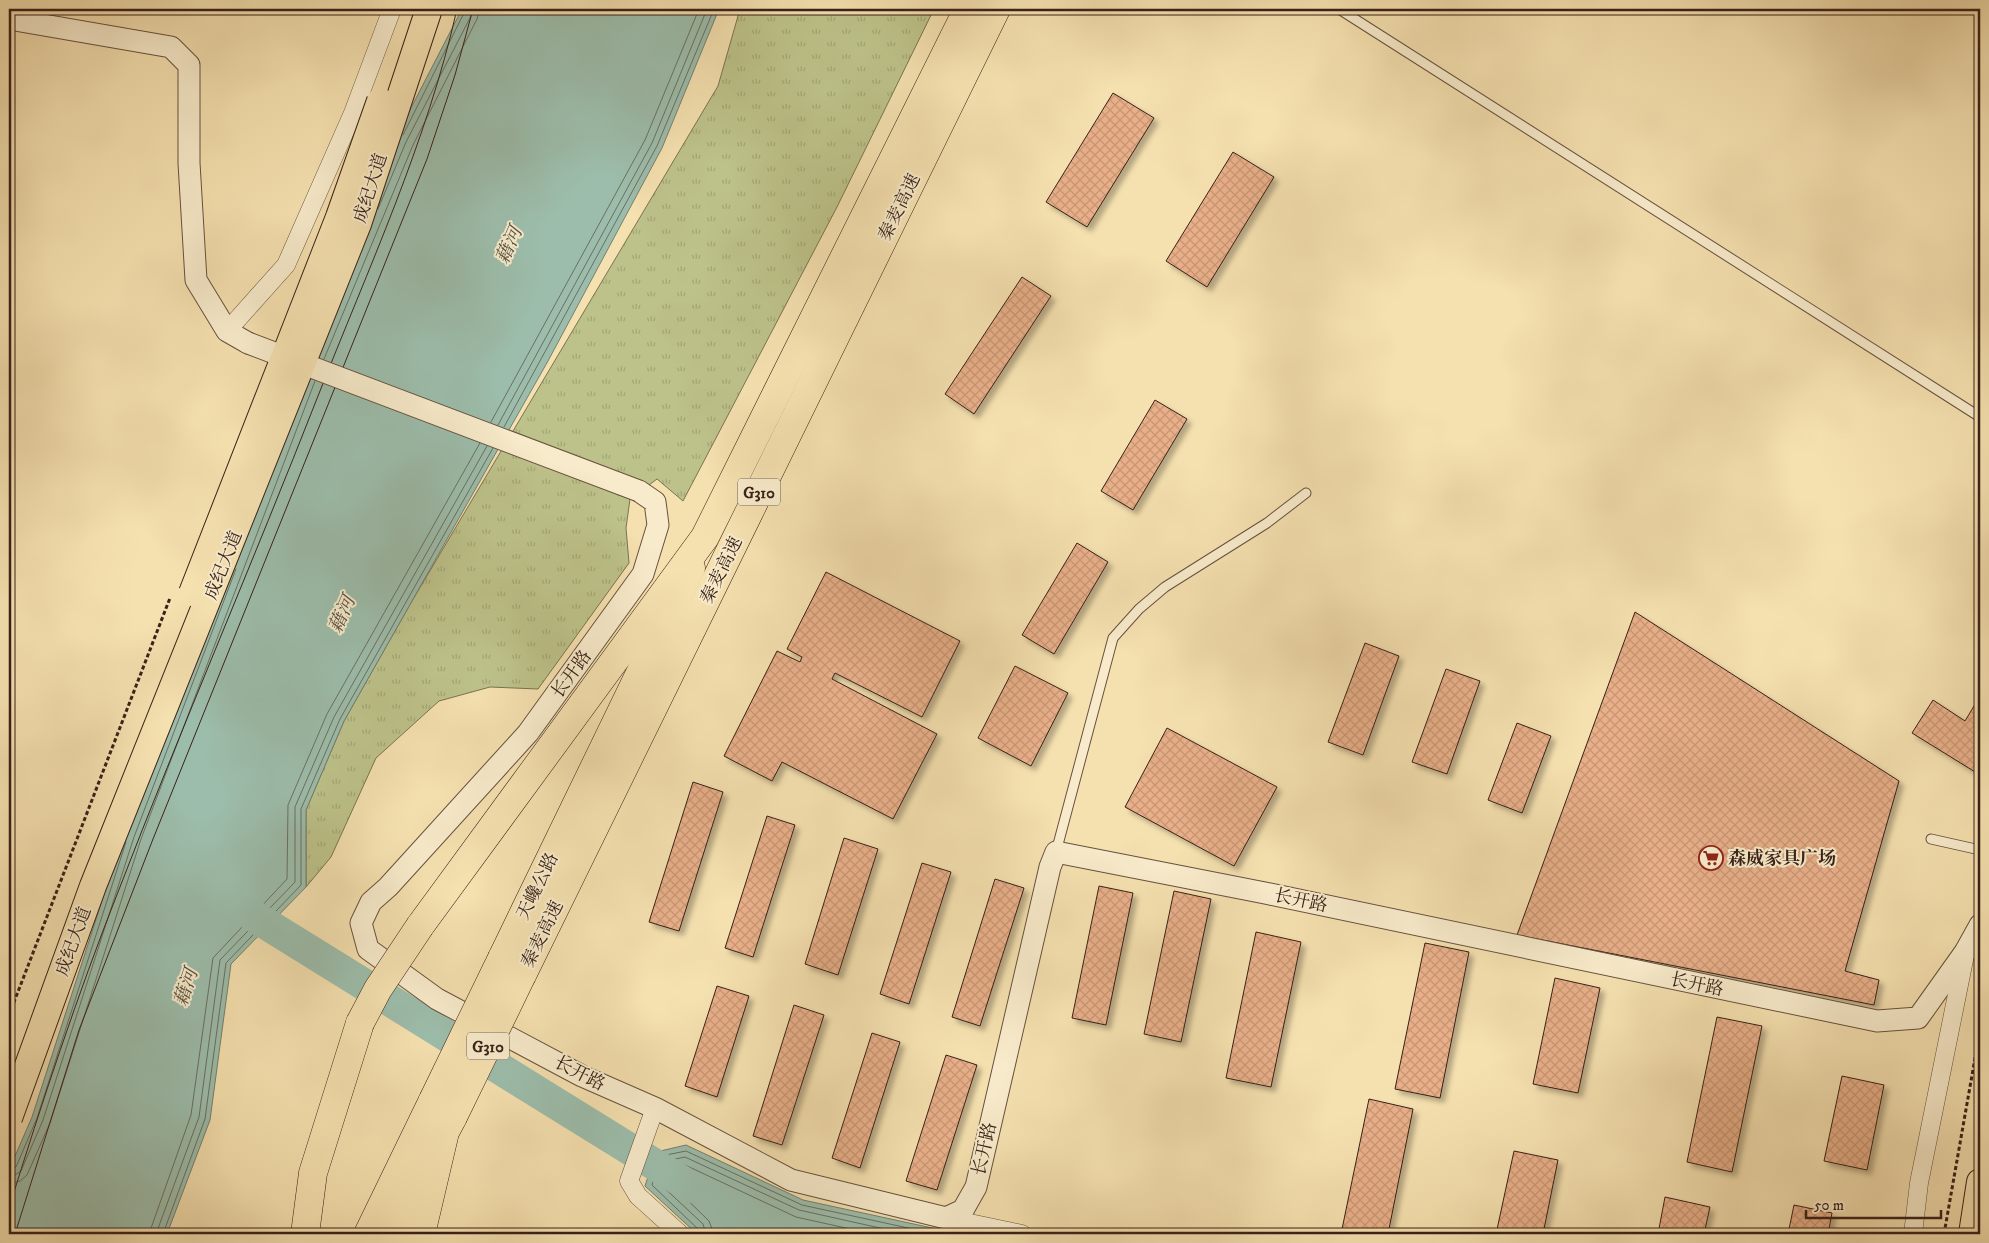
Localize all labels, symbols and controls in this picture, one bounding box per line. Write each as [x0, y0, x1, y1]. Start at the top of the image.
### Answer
street label: 成纪大道 [349, 151, 393, 226]
street label: 秦麦高速 [874, 170, 926, 245]
water label: 藉河 [491, 221, 529, 268]
road number: G310 [738, 478, 780, 506]
street label: 成纪大道 [200, 528, 248, 603]
street label: 秦麦高速 [696, 533, 748, 608]
water label: 藉河 [324, 590, 362, 637]
street label: 长开路 [547, 646, 597, 703]
supermarket icon: 森威家具广场 [1698, 845, 1724, 871]
place label: 森威家具广场 [1728, 848, 1836, 870]
street label: 天巉公路 [512, 849, 564, 924]
street label: 长开路 [1272, 885, 1329, 917]
street label: 秦麦高速 [517, 897, 569, 972]
street label: 成纪大道 [51, 904, 97, 979]
water label: 藉河 [170, 963, 204, 1009]
street label: 长开路 [1668, 969, 1725, 1001]
road number: G310 [467, 1032, 509, 1060]
street label: 长开路 [550, 1052, 609, 1096]
street label: 长开路 [968, 1120, 1002, 1178]
scale bar [1806, 1188, 1942, 1220]
text: 50 m [1814, 1196, 1844, 1215]

